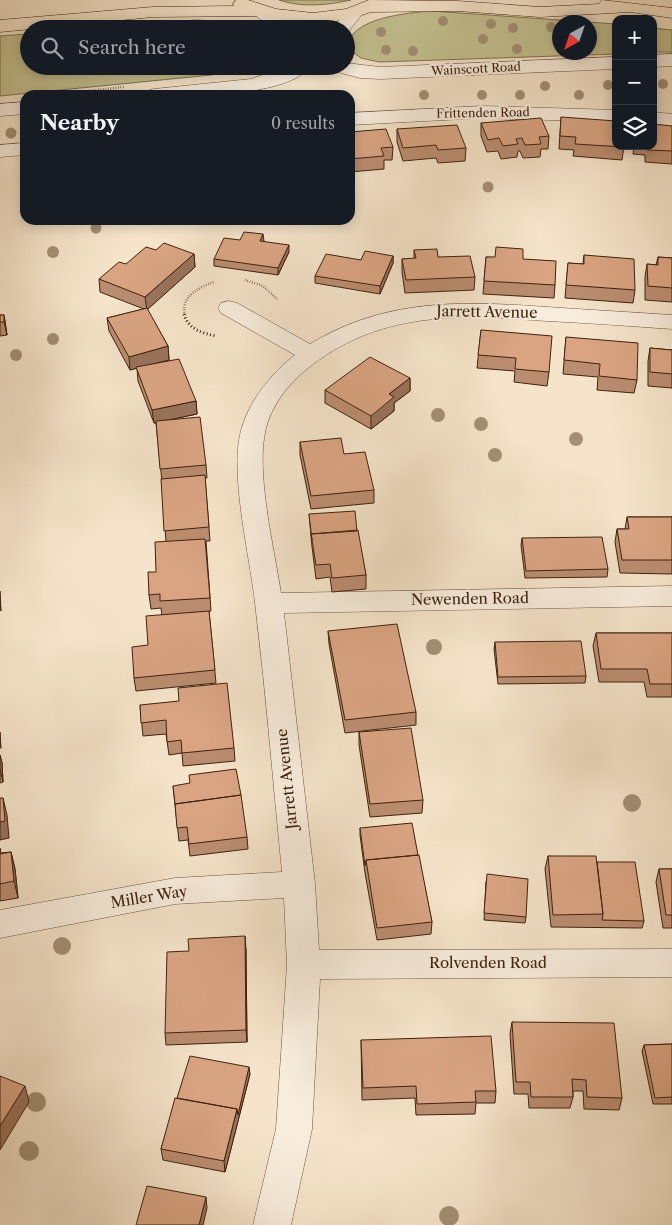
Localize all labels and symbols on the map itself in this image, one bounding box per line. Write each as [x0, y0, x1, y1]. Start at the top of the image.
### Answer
north arrow [552, 15, 597, 60]
street label: Wainscott Road [430, 59, 522, 78]
street label: Frittenden Road [436, 104, 531, 121]
street label: Jarrett Avenue [434, 301, 538, 322]
street label: Newenden Road [411, 588, 529, 609]
street label: Jarrett Avenue [272, 728, 301, 832]
street label: Miller Way [109, 881, 189, 912]
street label: Rolvenden Road [429, 953, 547, 972]

